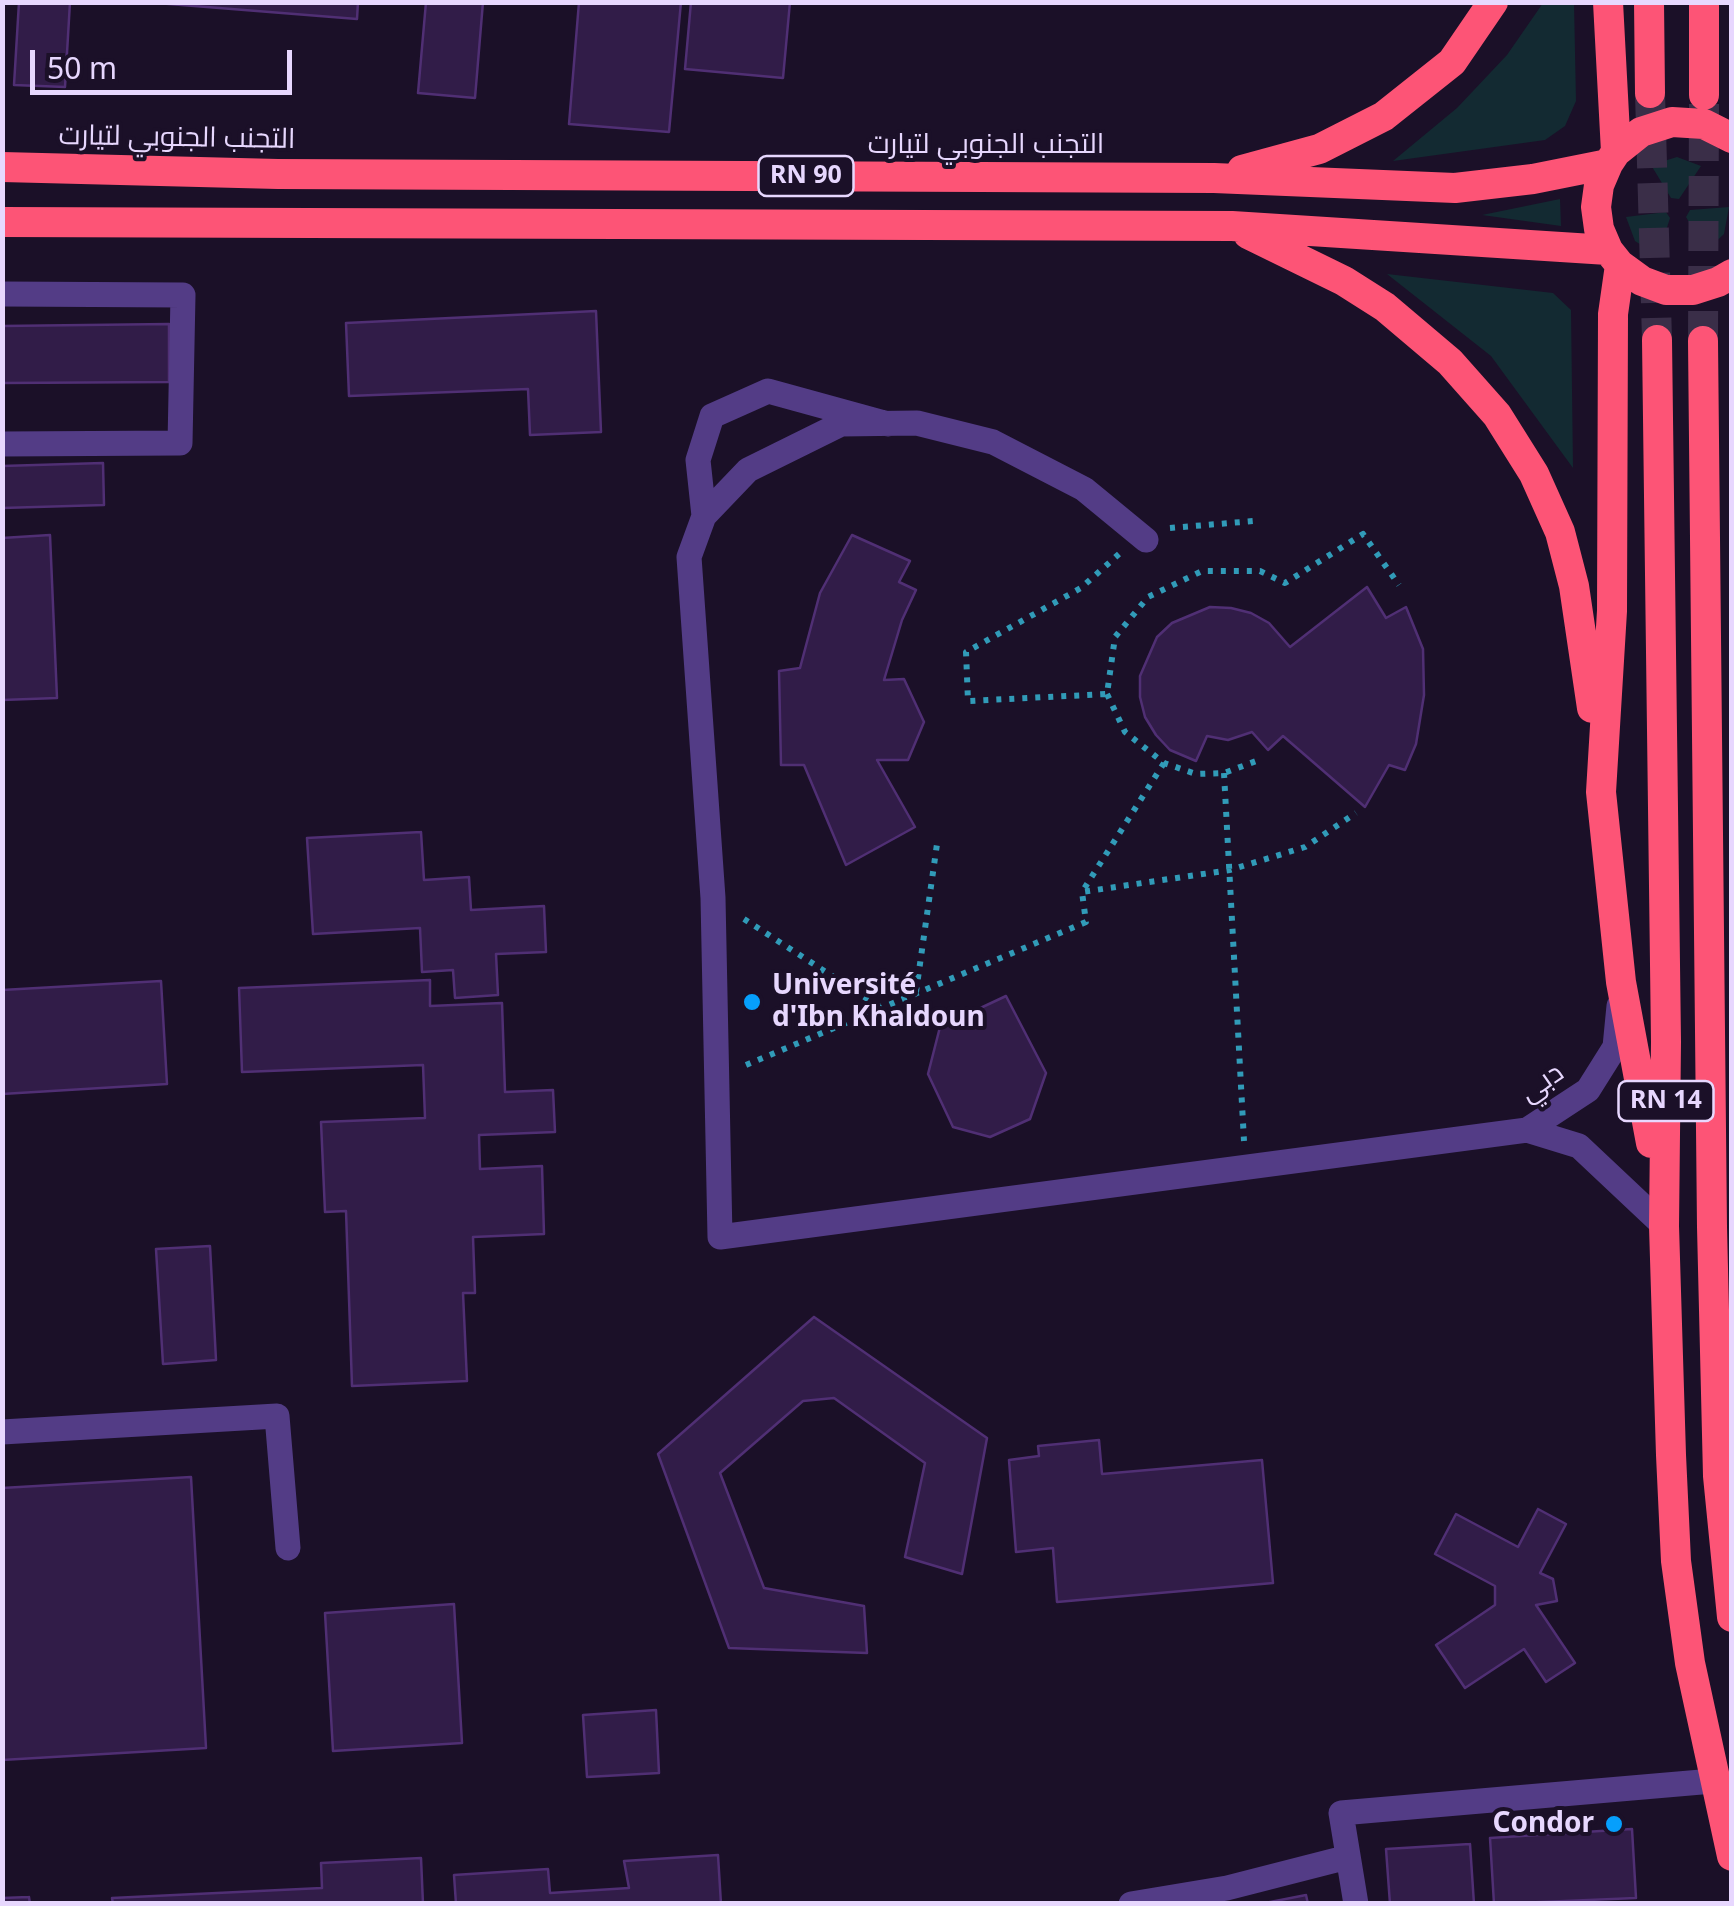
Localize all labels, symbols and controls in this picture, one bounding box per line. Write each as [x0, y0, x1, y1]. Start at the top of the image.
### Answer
scale bar [35, 30, 298, 92]
text: 50 m [47, 47, 117, 88]
street label: التجنب الجنوبي لتيارت [58, 119, 296, 157]
street label: التجنب الجنوبي لتيارت [868, 128, 1104, 162]
road number: RN 90 [758, 156, 854, 196]
place label: Université d'Ibn Khaldoun [772, 969, 985, 1035]
marker: Université d'Ibn Khaldoun [741, 991, 763, 1013]
street label: دبي [1514, 1056, 1570, 1110]
road number: RN 14 [1618, 1081, 1714, 1121]
place label: Condor [1493, 1807, 1594, 1841]
marker: Condor [1603, 1813, 1625, 1835]

